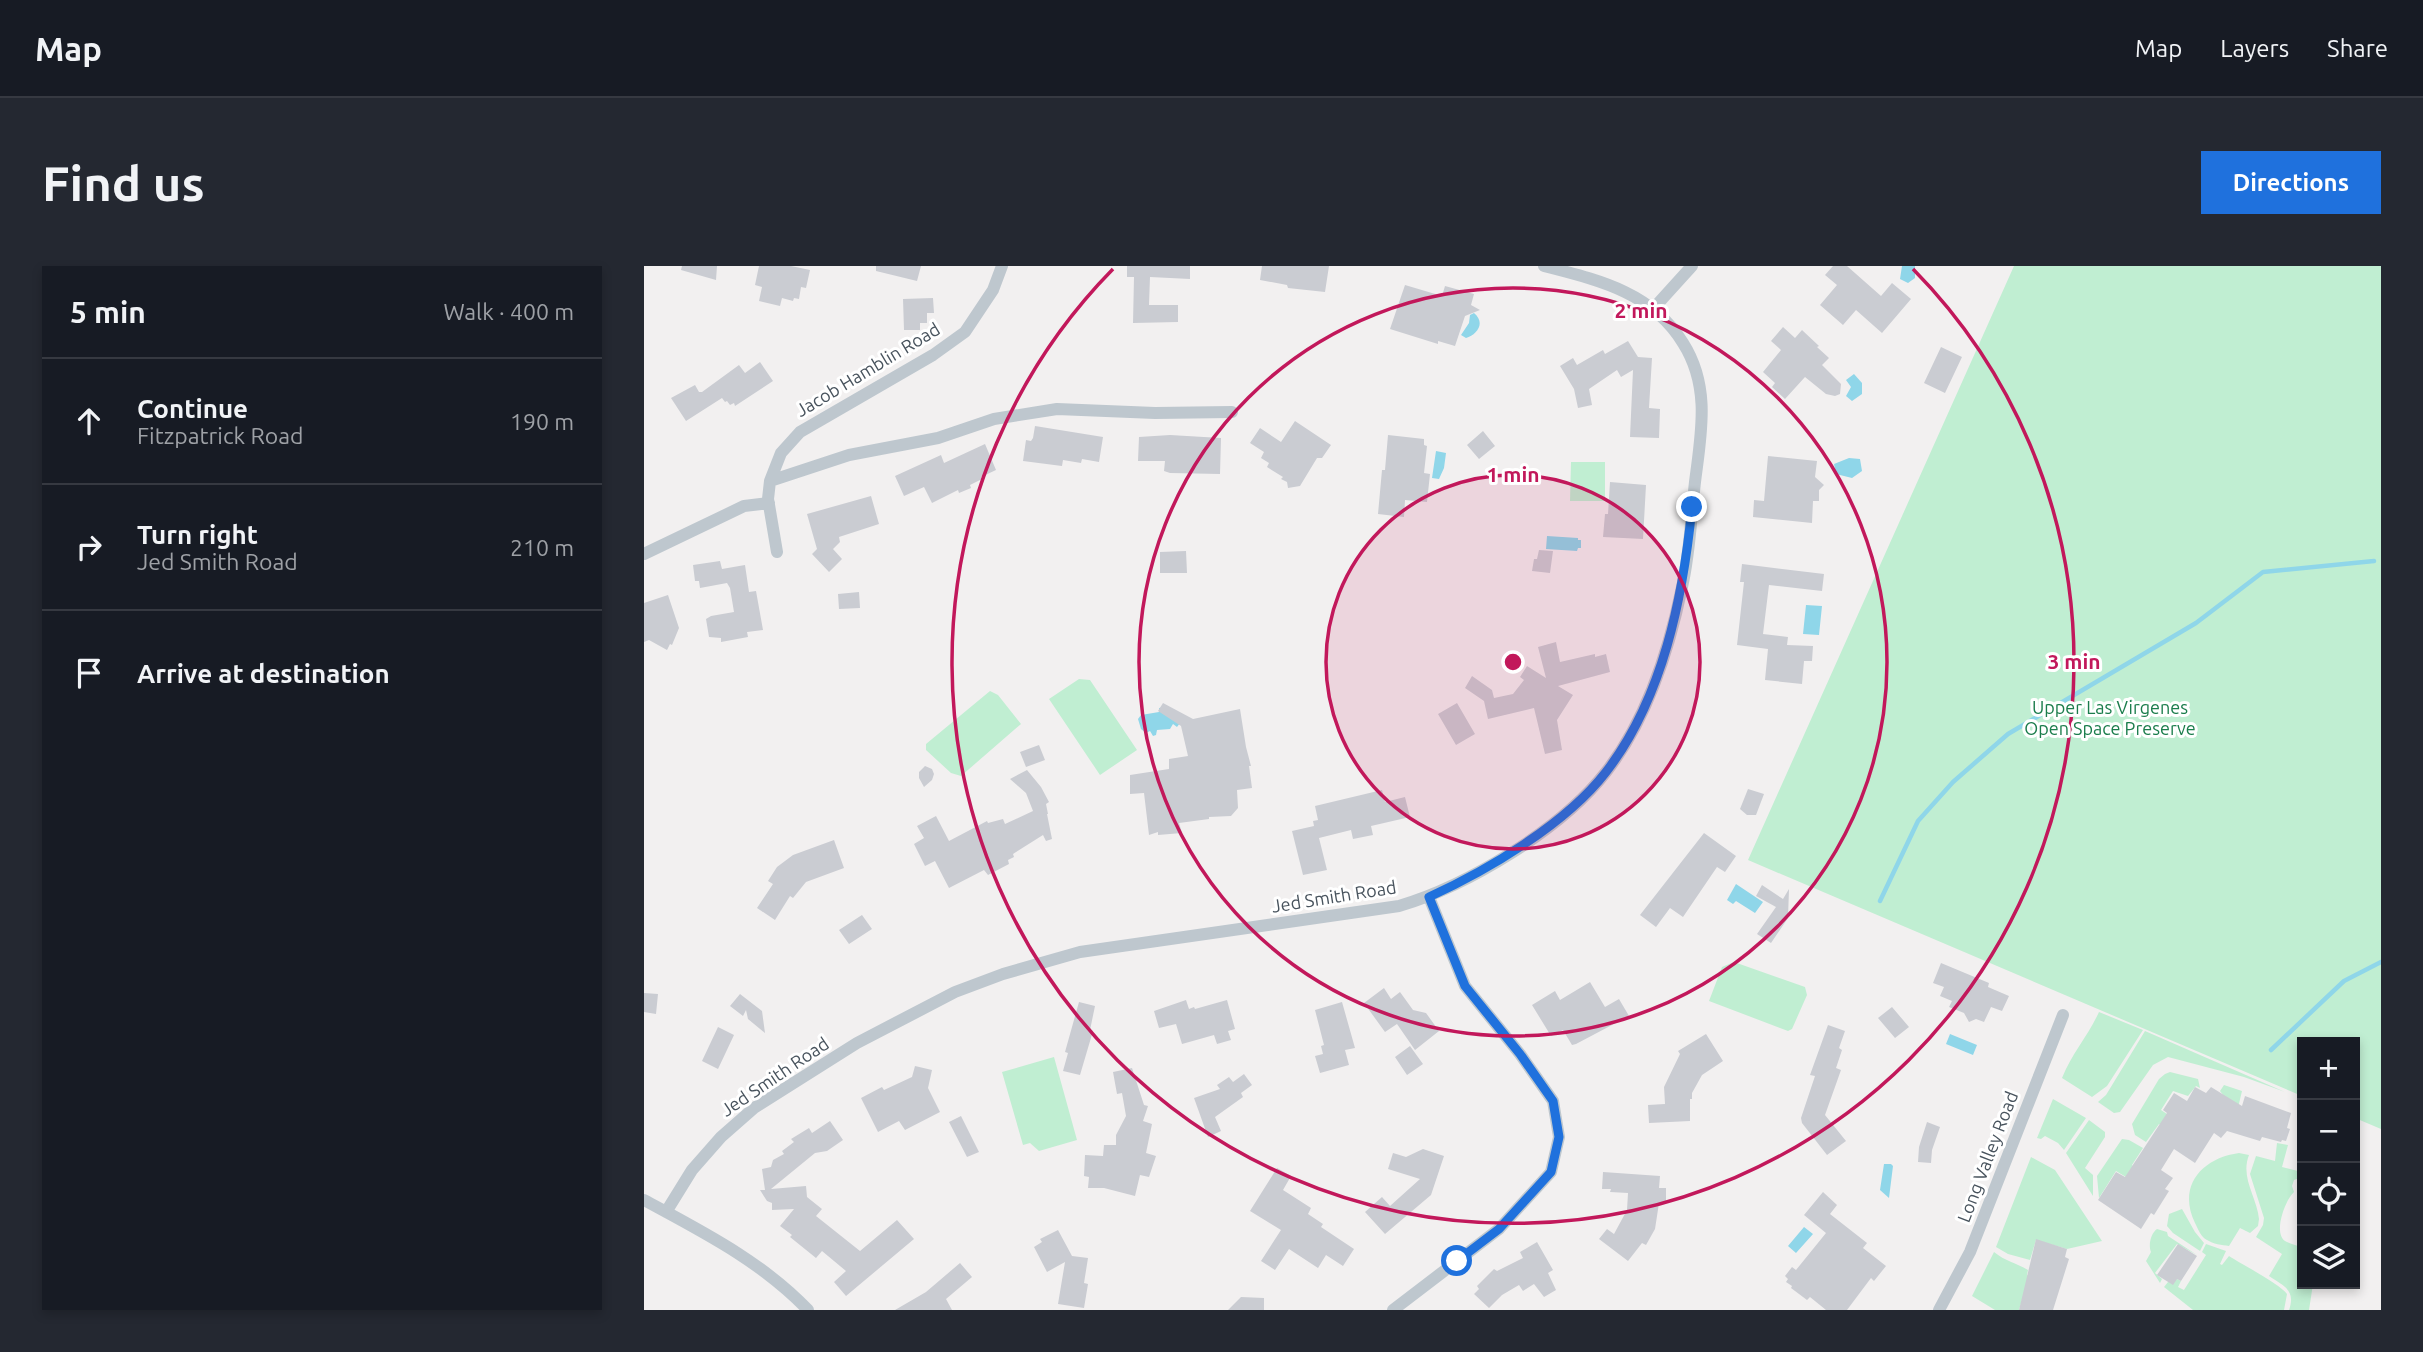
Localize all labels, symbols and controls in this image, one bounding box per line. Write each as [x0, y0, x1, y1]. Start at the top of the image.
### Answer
text: Map [35, 30, 102, 67]
text: Map [2135, 35, 2182, 62]
text: Layers [2220, 35, 2289, 62]
text: Share [2327, 35, 2388, 62]
button: Directions [2201, 151, 2381, 214]
text: Find us [42, 155, 205, 210]
text: 5 min [70, 295, 146, 329]
text: 2 min [1614, 298, 1668, 322]
text: Walk · 400 m [443, 299, 574, 324]
street label: Jacob Hamblin Road [792, 318, 943, 420]
text: Continue [137, 394, 248, 423]
icon: ahead [70, 402, 108, 440]
text: 190 m [510, 409, 574, 434]
text: Fitzpatrick Road [137, 423, 304, 448]
text: 1 min [1486, 462, 1540, 486]
route end [1676, 491, 1707, 522]
text: Turn right [137, 520, 258, 549]
icon: right [70, 528, 108, 566]
text: 210 m [510, 535, 574, 560]
text: Jed Smith Road [137, 549, 298, 574]
text: 3 min [2047, 649, 2101, 673]
centre of rings [1501, 650, 1525, 674]
icon: arrive [70, 654, 108, 692]
text: Arrive at destination [137, 659, 390, 688]
park label: Upper Las Virgenes Open Space Preserve [2024, 697, 2196, 738]
street label: Jed Smith Road [1270, 876, 1398, 916]
street label: Jed Smith Road [717, 1033, 832, 1120]
map controls [2297, 1037, 2360, 1289]
button: + [2297, 1037, 2360, 1100]
street label: Long Valley Road [1953, 1088, 2021, 1225]
button: − [2297, 1100, 2360, 1163]
button: locate [2297, 1163, 2360, 1226]
button: layers [2297, 1226, 2360, 1289]
route start [1441, 1245, 1472, 1276]

